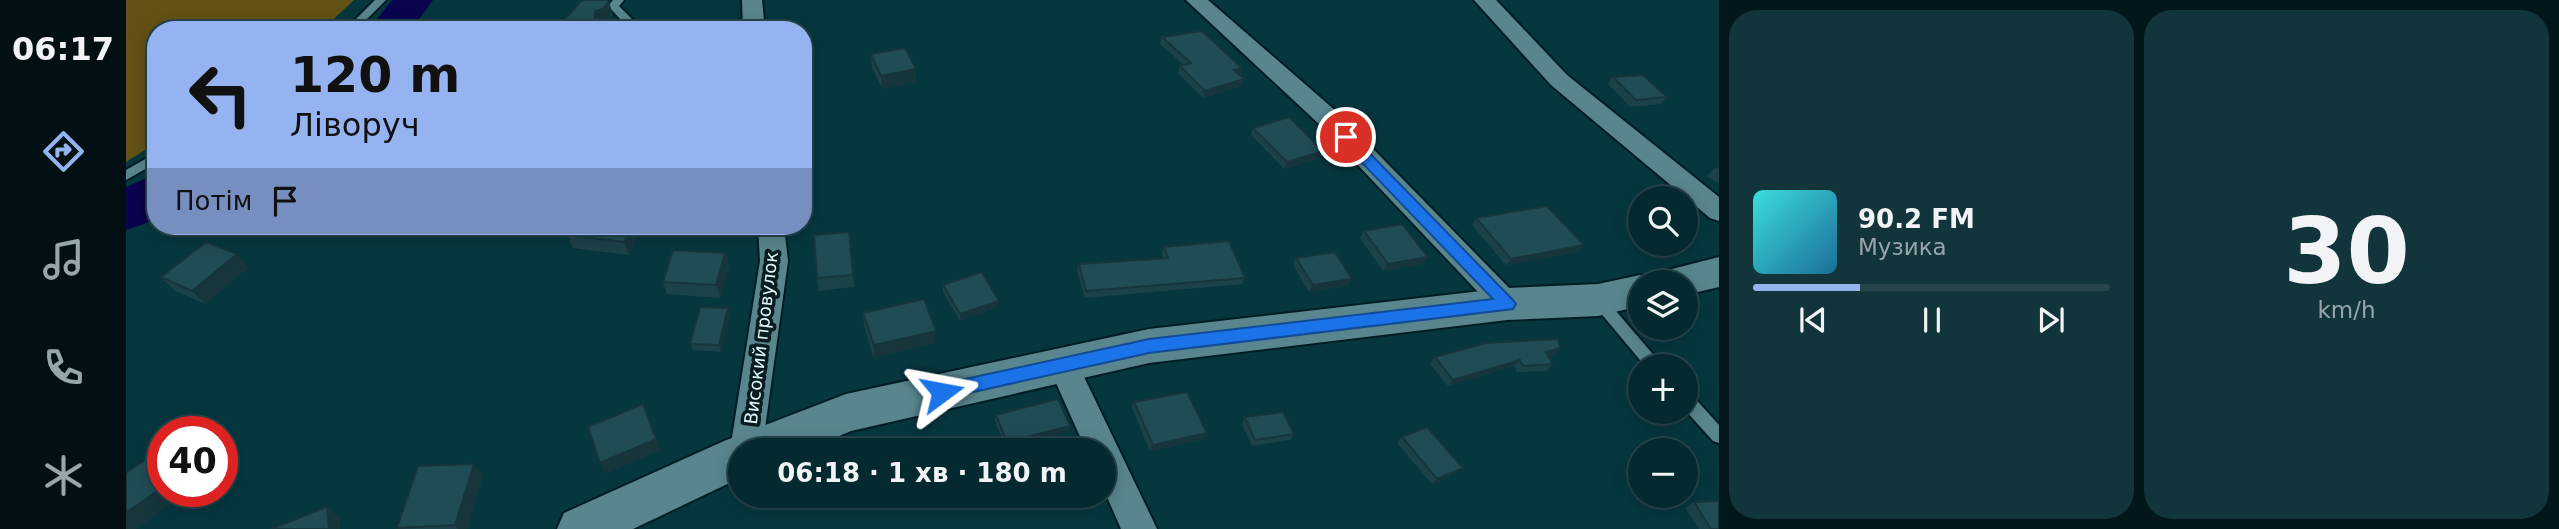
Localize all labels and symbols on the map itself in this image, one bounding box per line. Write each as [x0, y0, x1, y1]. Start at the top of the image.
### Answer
pin [1316, 107, 1376, 167]
street label: Високий провулок [740, 250, 782, 426]
position arrow [905, 355, 979, 429]
speed limit sign: 40 [147, 416, 238, 507]

